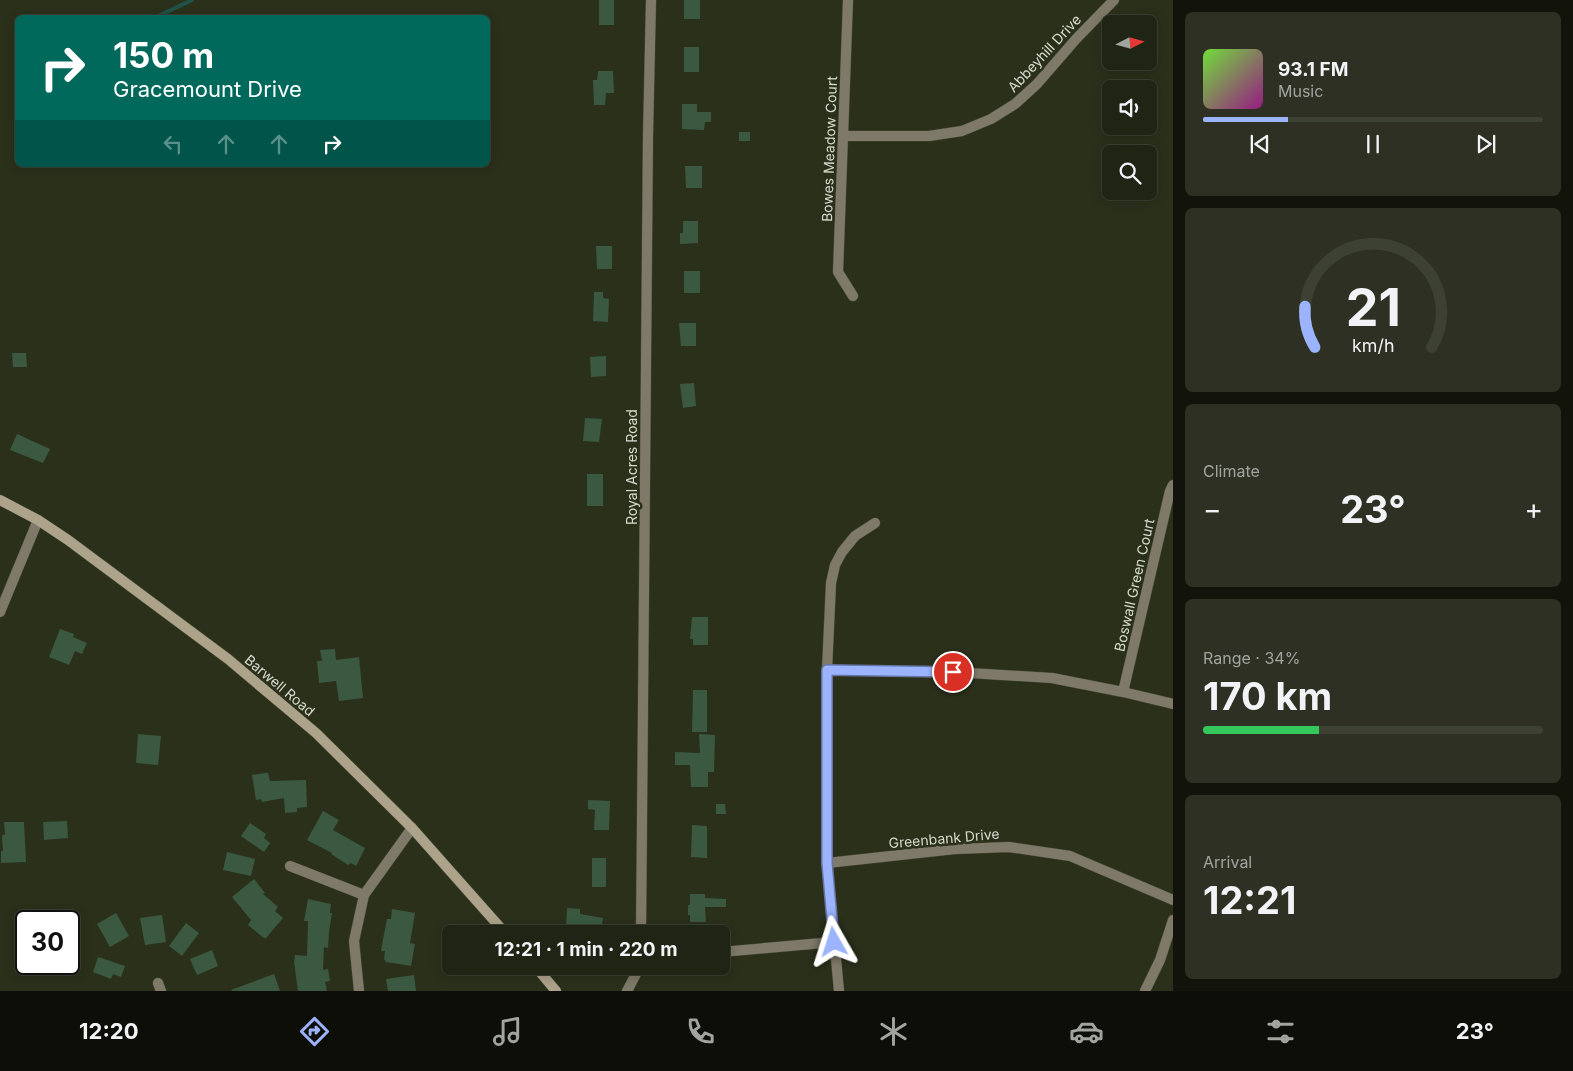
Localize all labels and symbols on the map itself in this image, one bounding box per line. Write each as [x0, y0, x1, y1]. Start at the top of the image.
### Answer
street label: Abbeyhill Drive [1004, 11, 1084, 95]
north arrow [1102, 15, 1158, 70]
street label: Bowes Meadow Court [818, 75, 840, 222]
street label: Royal Acres Road [623, 409, 640, 525]
street label: Boswall Green Court [1110, 516, 1158, 653]
street label: Barwell Road [241, 651, 319, 719]
pin [932, 651, 974, 693]
street label: Greenbank Drive [888, 825, 1000, 851]
speed limit sign: 30 [15, 910, 80, 975]
position arrow [807, 915, 859, 967]

